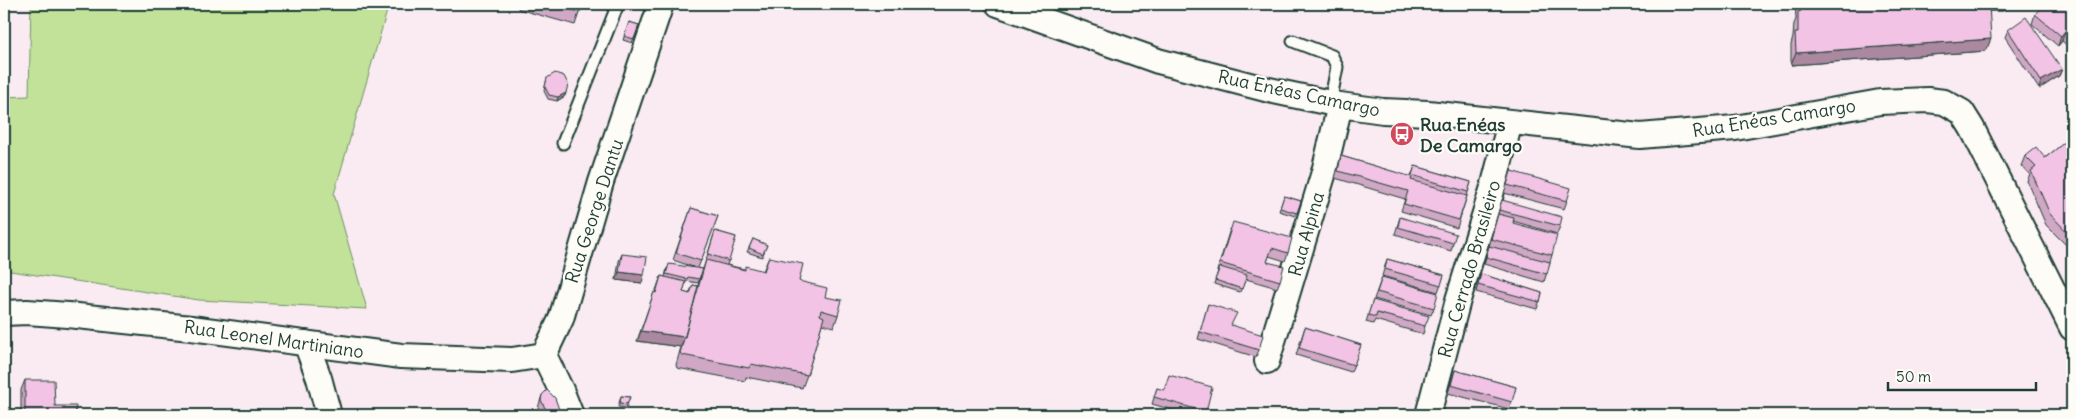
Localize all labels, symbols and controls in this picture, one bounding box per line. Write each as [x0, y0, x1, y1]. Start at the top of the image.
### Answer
street label: Rua Enéas Camargo [1216, 65, 1382, 121]
street label: Rua Enéas Camargo [1691, 94, 1857, 142]
place label: Rua Enéas De Camargo [1420, 113, 1522, 157]
bus stop icon: Rua Enéas De Camargo [1389, 121, 1415, 147]
street label: Rua George Dantu [560, 136, 628, 286]
street label: Rua Cerrado Brasileiro [1433, 178, 1505, 360]
street label: Rua Alpina [1283, 189, 1329, 279]
street label: Rua Leonel Martiniano [183, 315, 365, 363]
scale bar [1888, 359, 2036, 391]
text: 50 m [1896, 367, 1931, 386]

